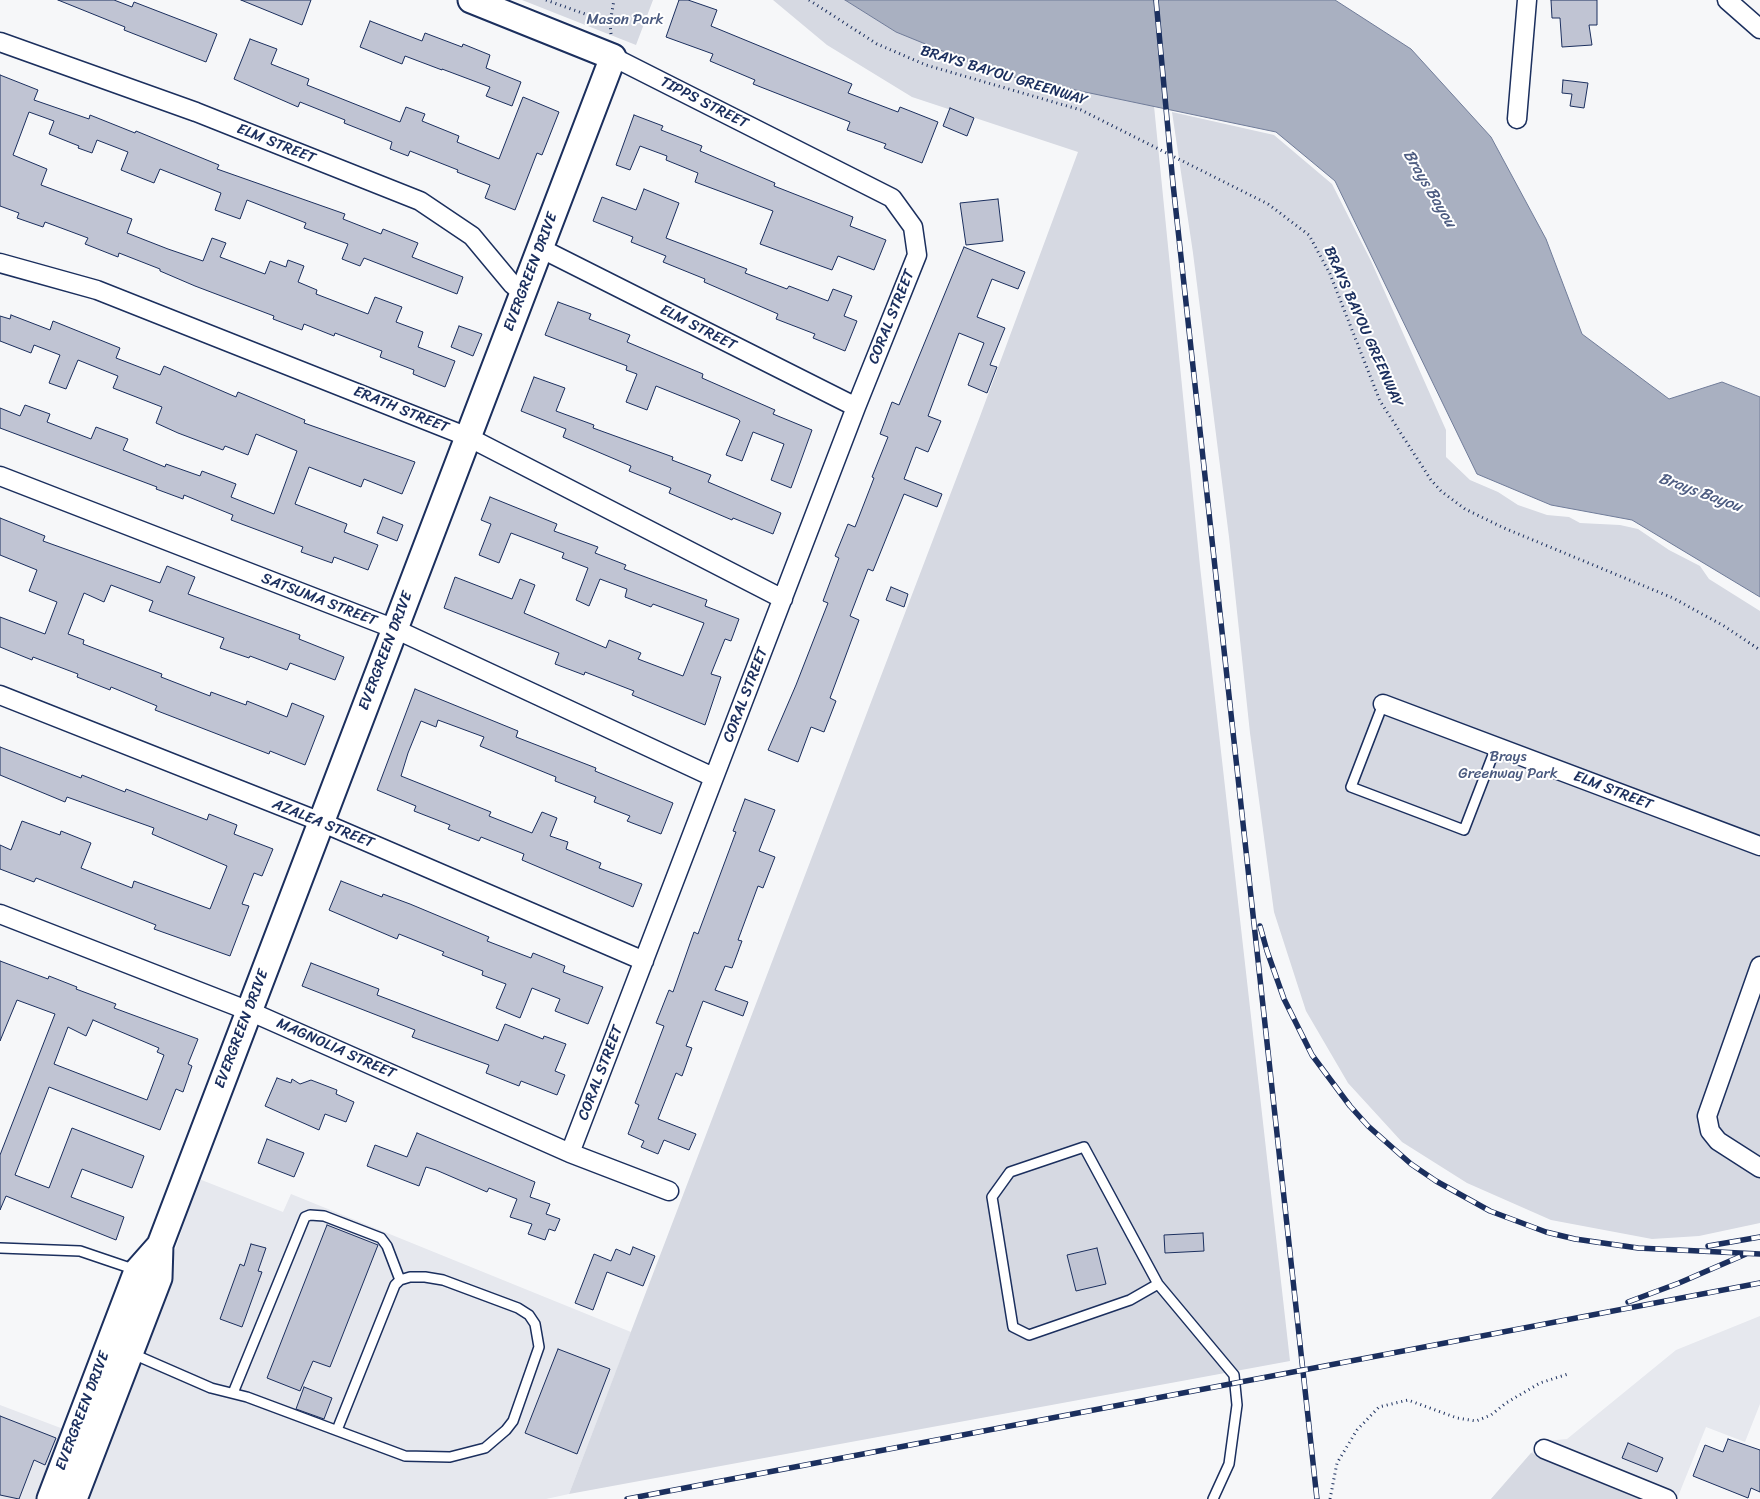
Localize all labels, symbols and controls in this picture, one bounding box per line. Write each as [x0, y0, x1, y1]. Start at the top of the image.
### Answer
park label: Mason Park [586, 11, 664, 29]
street label: BRAYS BAYOU GREENWAY [918, 42, 1090, 110]
street label: TIPPS STREET [657, 73, 751, 133]
street label: ELM STREET [234, 120, 318, 168]
water label: Brays Bayou [1398, 147, 1460, 231]
street label: EVERGREEN DRIVE [500, 210, 562, 334]
street label: BRAYS BAYOU GREENWAY [1319, 244, 1407, 410]
street label: CORAL STREET [865, 267, 919, 367]
street label: ELM STREET [657, 301, 739, 355]
street label: ERATH STREET [351, 383, 451, 437]
water label: Brays Bayou [1656, 469, 1744, 517]
street label: SATSUMA STREET [259, 570, 379, 630]
street label: EVERGREEN DRIVE [355, 589, 417, 713]
street label: CORAL STREET [720, 645, 772, 745]
park label: Brays Greenway Park [1458, 748, 1558, 783]
street label: ELM STREET [1571, 768, 1655, 814]
street label: AZALEA STREET [270, 795, 376, 853]
street label: EVERGREEN DRIVE [211, 967, 273, 1091]
street label: MAGNOLIA STREET [274, 1015, 398, 1083]
street label: CORAL STREET [575, 1023, 627, 1123]
street label: EVERGREEN DRIVE [52, 1349, 114, 1473]

